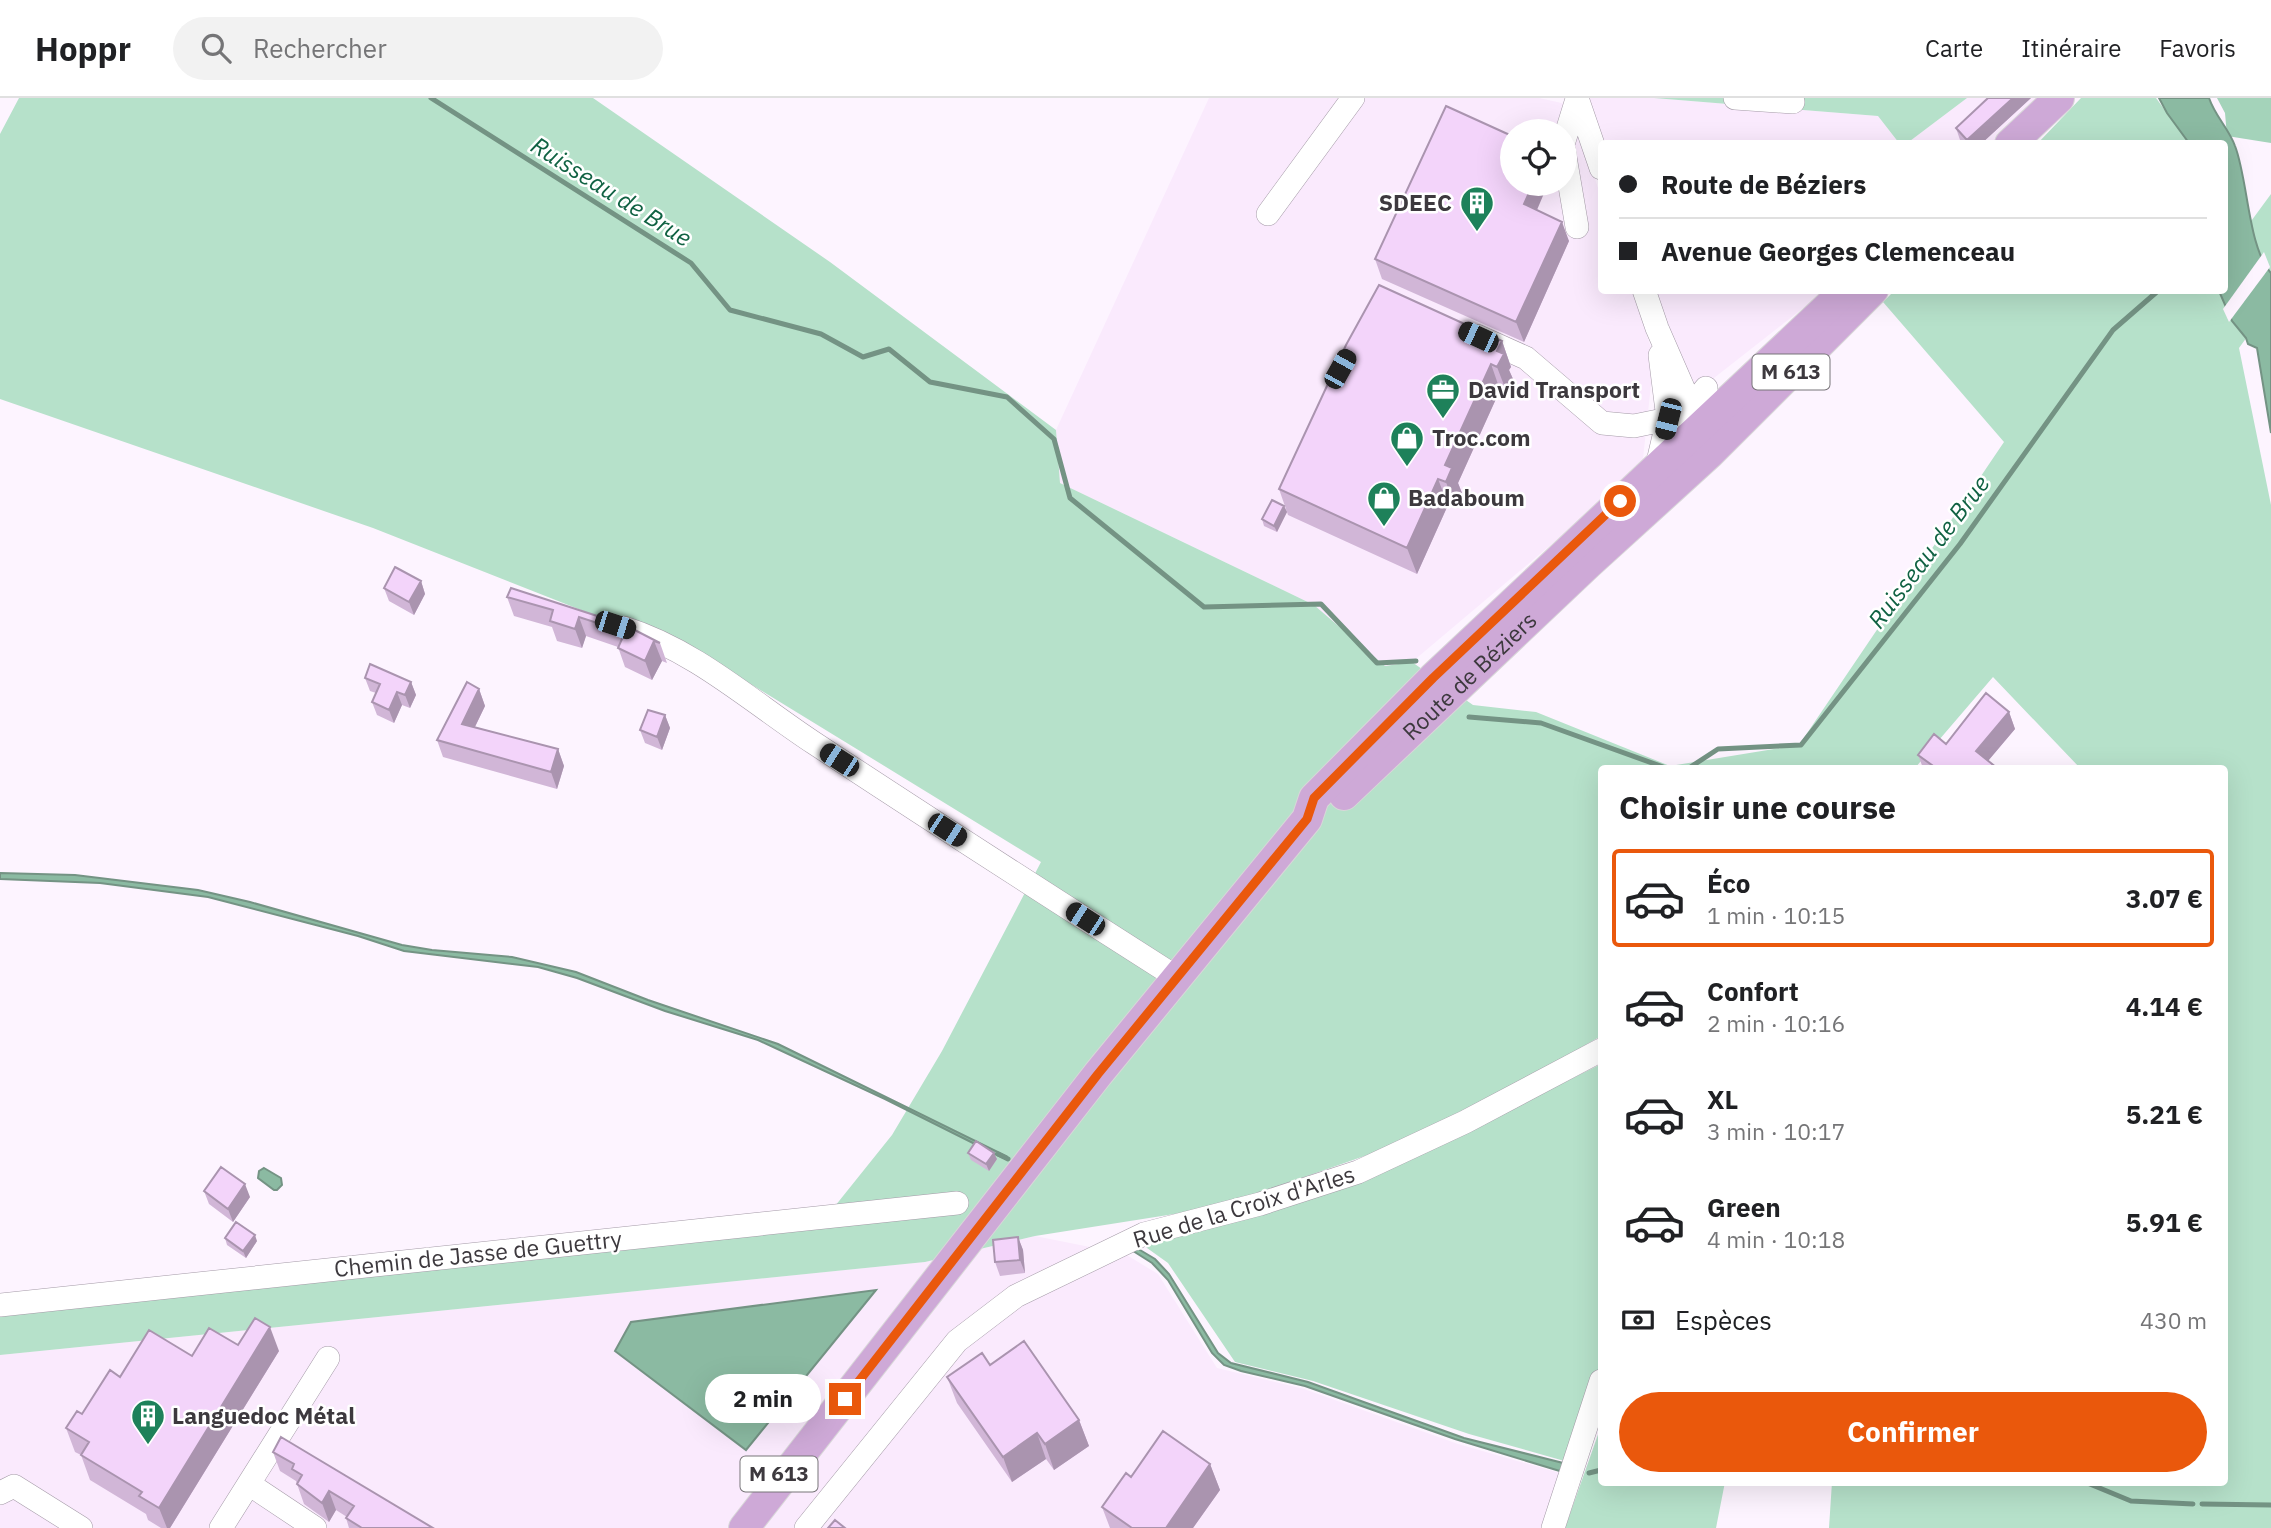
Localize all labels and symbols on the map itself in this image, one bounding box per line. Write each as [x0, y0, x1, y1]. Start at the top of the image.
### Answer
water label: Ruisseau de Brue [525, 129, 698, 253]
building icon: SDEEC [1458, 184, 1496, 233]
place label: SDEEC [1379, 187, 1452, 217]
car [1455, 319, 1502, 355]
car [1321, 346, 1360, 392]
road number: M 613 [1752, 354, 1830, 390]
office icon: David Transport [1424, 371, 1462, 420]
place label: David Transport [1468, 374, 1640, 404]
car [1653, 396, 1684, 442]
shop icon: Troc.com [1388, 419, 1426, 468]
place label: Troc.com [1432, 422, 1531, 452]
water label: Ruisseau de Brue [1860, 468, 1996, 634]
shop icon: Badaboum [1365, 479, 1403, 528]
place label: Badaboum [1408, 482, 1525, 512]
route start [1604, 485, 1636, 517]
street label: Route de Béziers [1395, 605, 1542, 746]
car [592, 609, 639, 641]
car [816, 740, 863, 780]
car [924, 810, 971, 850]
car [1062, 899, 1109, 939]
street label: Rue de la Croix d'Arles [1129, 1158, 1358, 1254]
street label: Chemin de Jasse de Guettry [333, 1223, 624, 1283]
callout: 2 min [705, 1374, 820, 1424]
route end [829, 1383, 861, 1415]
building icon: Languedoc Métal [129, 1397, 167, 1446]
place label: Languedoc Métal [172, 1400, 355, 1430]
road number: M 613 [740, 1456, 818, 1492]

